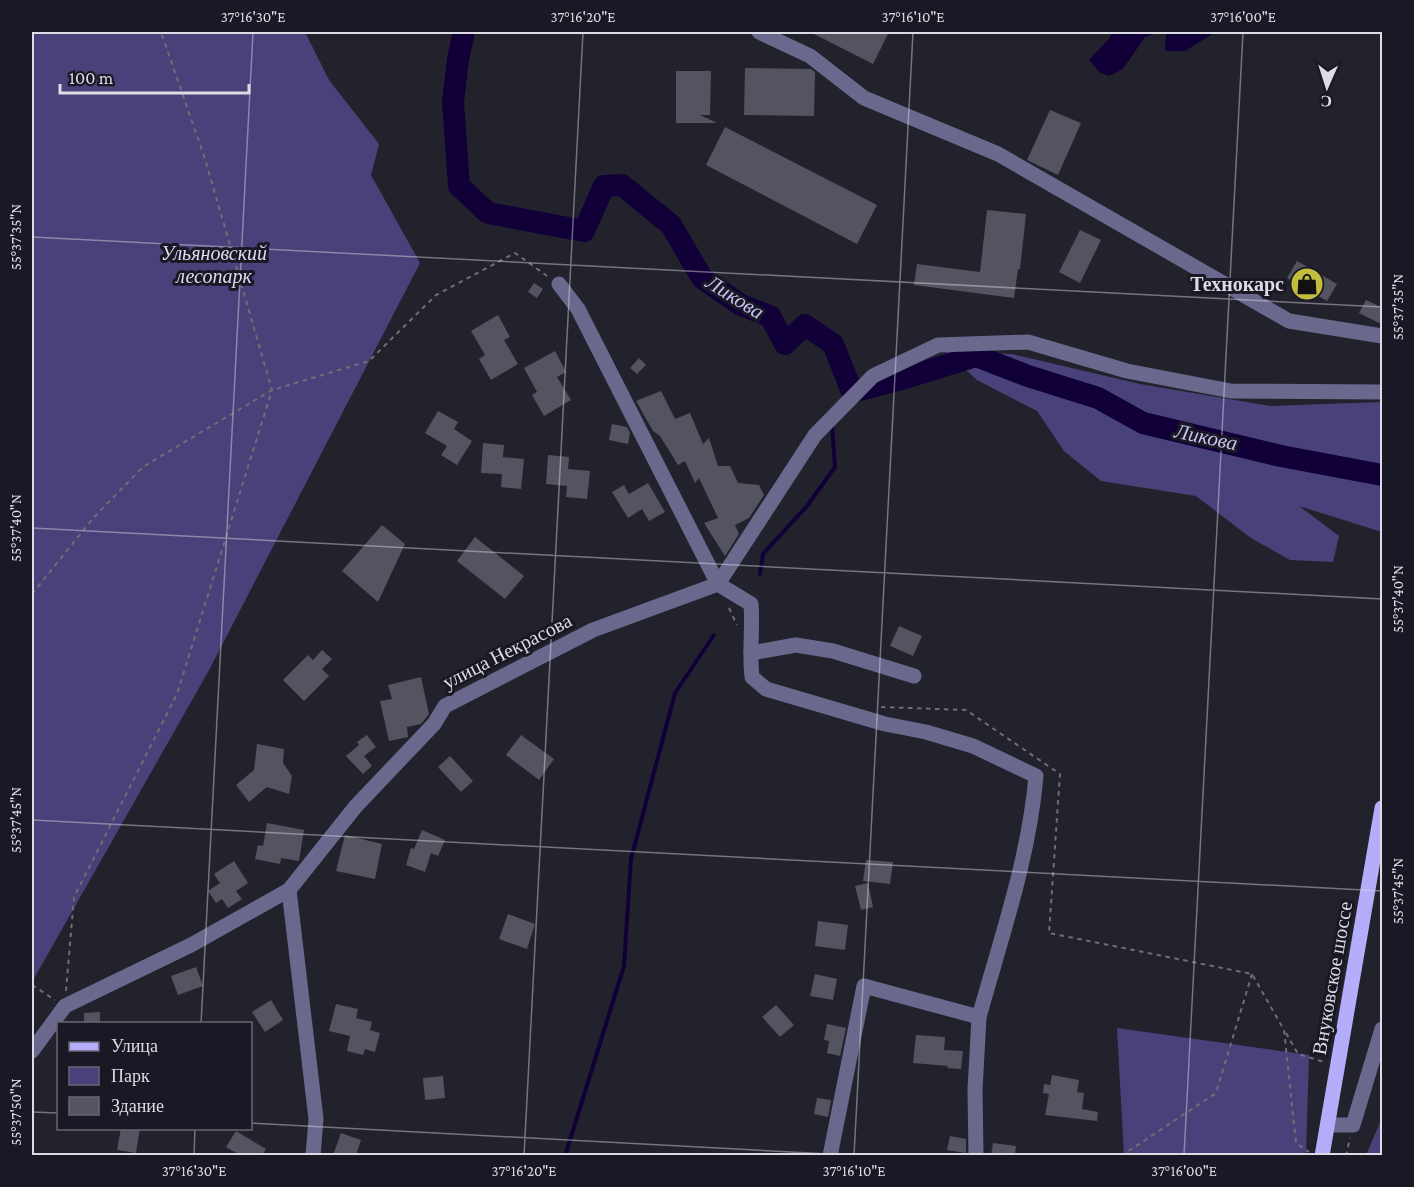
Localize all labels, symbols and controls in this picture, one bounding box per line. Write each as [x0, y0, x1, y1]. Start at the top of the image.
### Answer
text: 37°16'30"E [221, 9, 285, 25]
text: 37°16'20"E [550, 9, 616, 25]
text: 37°16'10"E [881, 9, 945, 25]
text: 37°16'00"E [1210, 9, 1276, 25]
scale bar [60, 57, 249, 95]
north arrow [1297, 57, 1357, 117]
text: 100 m [69, 68, 114, 88]
text: С [1320, 93, 1332, 110]
text: 55°37'35"N [8, 204, 24, 270]
park label: Ульяновский лесопарк [161, 242, 267, 288]
shop icon: Технокарс [1289, 266, 1325, 302]
water label: Ликова [701, 269, 768, 324]
place label: Технокарс [1190, 273, 1284, 296]
text: 55°37'35"N [1390, 274, 1406, 340]
water label: Ликова [1171, 418, 1240, 455]
text: 55°37'40"N [8, 494, 24, 562]
text: 55°37'40"N [1390, 565, 1406, 633]
street label: улица Некрасова [439, 609, 576, 694]
text: 55°37'45"N [8, 787, 24, 853]
text: 55°37'45"N [1390, 858, 1406, 924]
street label: Внуковское шоссе [1308, 900, 1357, 1057]
legend [57, 1022, 252, 1130]
text: Улица [111, 1036, 158, 1056]
text: Парк [111, 1066, 150, 1086]
text: 55°37'50"N [8, 1078, 24, 1146]
text: Здание [111, 1096, 164, 1116]
text: 37°16'30"E [162, 1163, 226, 1179]
text: 37°16'20"E [491, 1163, 557, 1179]
text: 37°16'10"E [822, 1163, 886, 1179]
text: 37°16'00"E [1151, 1163, 1217, 1179]

